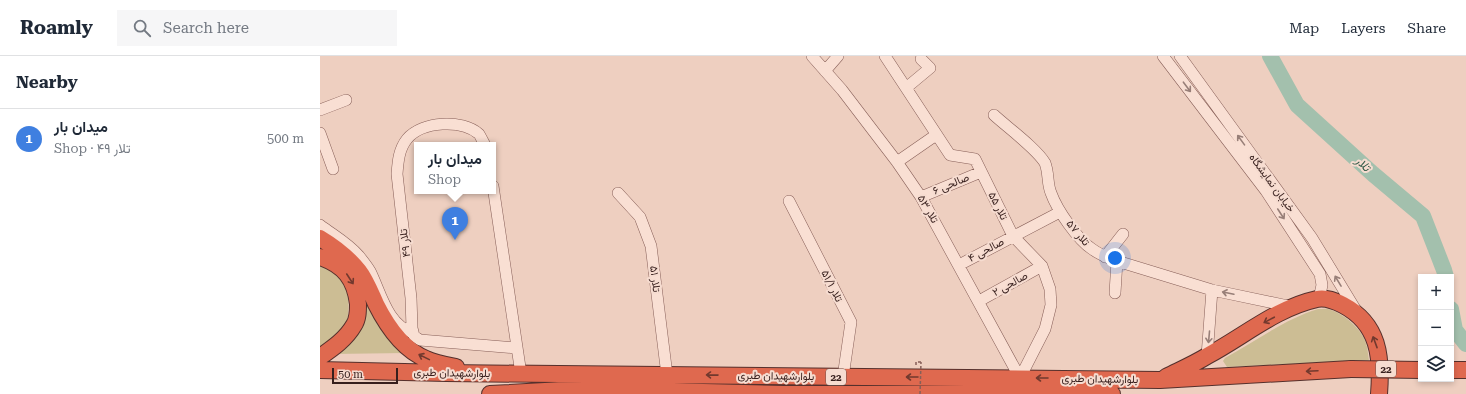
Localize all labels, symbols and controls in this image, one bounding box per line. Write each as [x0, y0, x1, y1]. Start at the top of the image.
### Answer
search box [117, 10, 397, 46]
text: Roamly [20, 16, 93, 39]
icon: search [131, 17, 153, 39]
text: Search here [163, 19, 249, 37]
text: Map [1289, 20, 1319, 36]
text: Layers [1341, 20, 1385, 36]
text: Share [1407, 20, 1446, 36]
text: Nearby [16, 72, 78, 92]
one-way arrow [1183, 82, 1191, 93]
text: میدان بار [54, 118, 108, 136]
text: 1 [25, 131, 33, 146]
text: 500 m [267, 131, 304, 146]
one-way arrow [1237, 134, 1245, 145]
text: Shop · تلار ۴۹ [54, 141, 130, 156]
popup [414, 142, 496, 194]
text: میدان بار [428, 150, 482, 168]
street label: خیابان نمایشگاه [1246, 151, 1298, 215]
water label: تلار [1351, 153, 1375, 176]
street label: صالحی ۶ [931, 171, 971, 197]
text: Shop [428, 172, 461, 187]
street label: تلار ۵۵ [985, 190, 1011, 223]
street label: تلار ۵۳ [915, 193, 941, 226]
pin: 1 [442, 207, 468, 240]
one-way arrow [1277, 208, 1285, 219]
street label: تلار ۵۷ [1063, 217, 1093, 249]
street label: تلار ۴۹ [397, 228, 413, 258]
street label: صالحی ۴ [966, 235, 1006, 265]
your location [1105, 248, 1125, 268]
street label: تلار ۵۱ [647, 265, 663, 293]
street label: تلار ۵۱/۱ [818, 268, 846, 305]
street label: صالحی ۲ [990, 269, 1030, 299]
one-way arrow [346, 274, 354, 285]
map controls [1418, 274, 1454, 382]
button: + [1418, 274, 1454, 310]
one-way arrow [1334, 275, 1342, 287]
one-way arrow [1222, 289, 1235, 297]
button: − [1418, 310, 1454, 346]
one-way arrow [1263, 317, 1275, 324]
one-way arrow [1205, 330, 1212, 343]
one-way arrow [1370, 336, 1378, 348]
button: layers [1418, 346, 1454, 382]
one-way arrow [418, 353, 430, 360]
road number: 22 [1376, 361, 1396, 377]
scale bar [332, 366, 398, 385]
street label: بلوارشهیدان طبری [413, 366, 491, 380]
one-way arrow [1306, 367, 1319, 375]
text: 50 m [338, 368, 363, 381]
street label: بلوارشهیدان طبری [737, 369, 815, 383]
road number: 22 [826, 369, 846, 385]
one-way arrow [706, 372, 719, 379]
street label: بلوارشهیدان طبری [1061, 372, 1139, 386]
one-way arrow [906, 373, 919, 381]
one-way arrow [1036, 374, 1049, 382]

